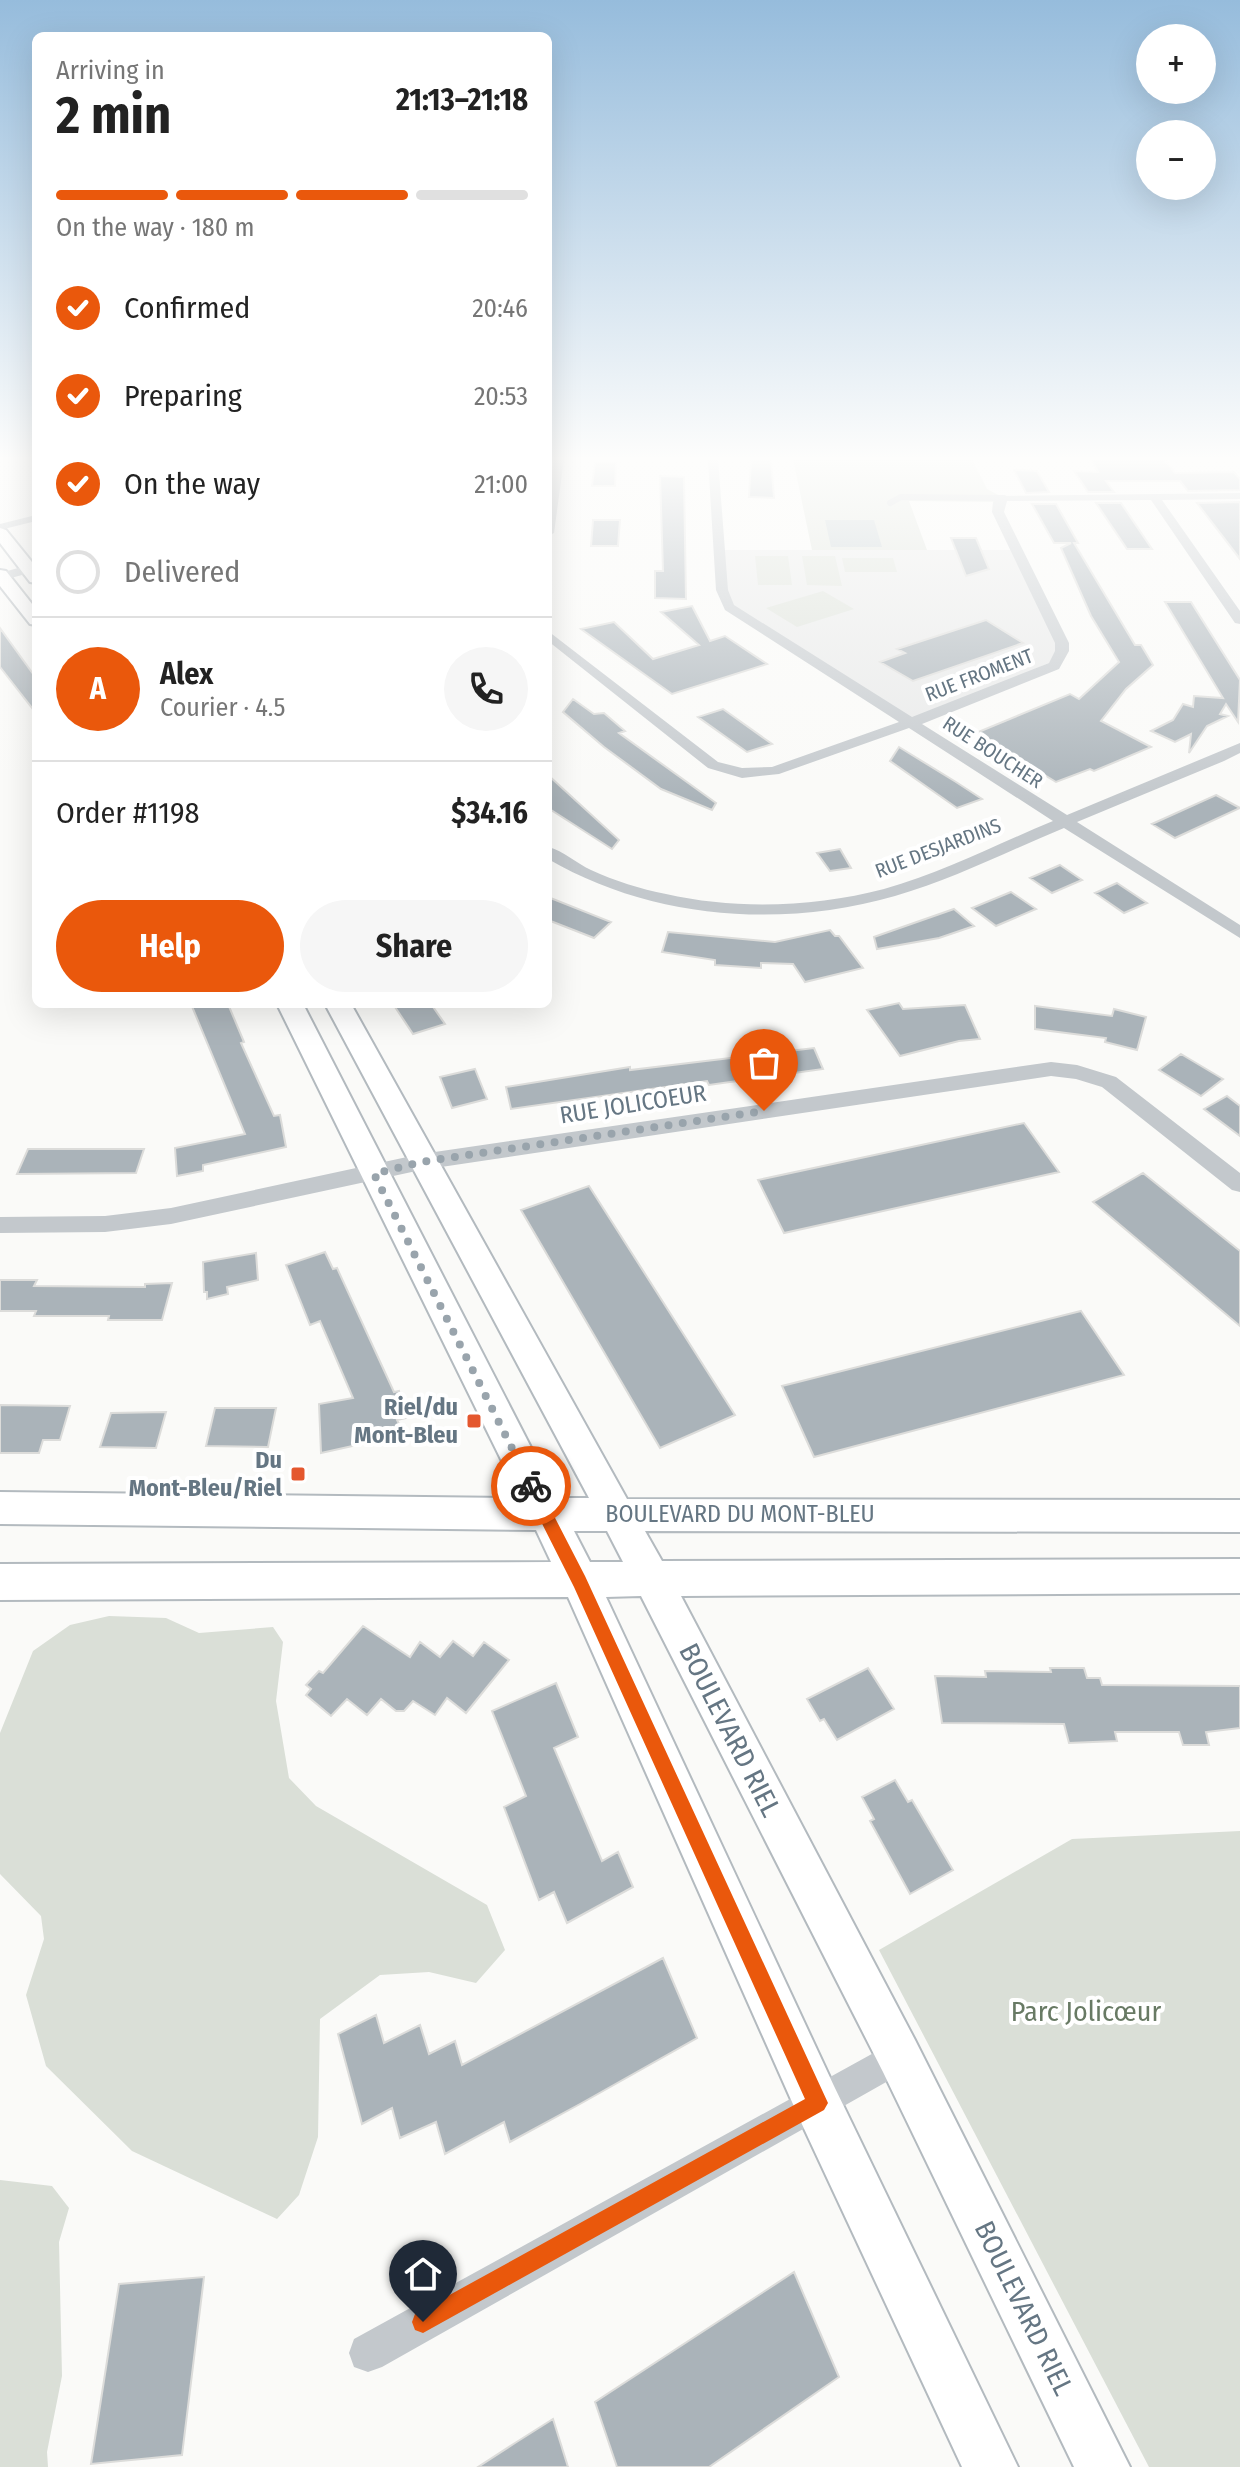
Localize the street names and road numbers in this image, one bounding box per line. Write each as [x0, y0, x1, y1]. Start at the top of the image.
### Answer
street label: RUE FROMENT [922, 643, 1037, 707]
street label: RUE BOUCHER [938, 711, 1048, 793]
street label: RUE DESJARDINS [872, 813, 1004, 883]
street label: RUE JOLICOEUR [558, 1079, 708, 1129]
street label: BOULEVARD DU MONT-BLEU [605, 1500, 875, 1528]
street label: BOULEVARD RIEL [672, 1638, 788, 1823]
street label: BOULEVARD RIEL [968, 2216, 1081, 2401]

